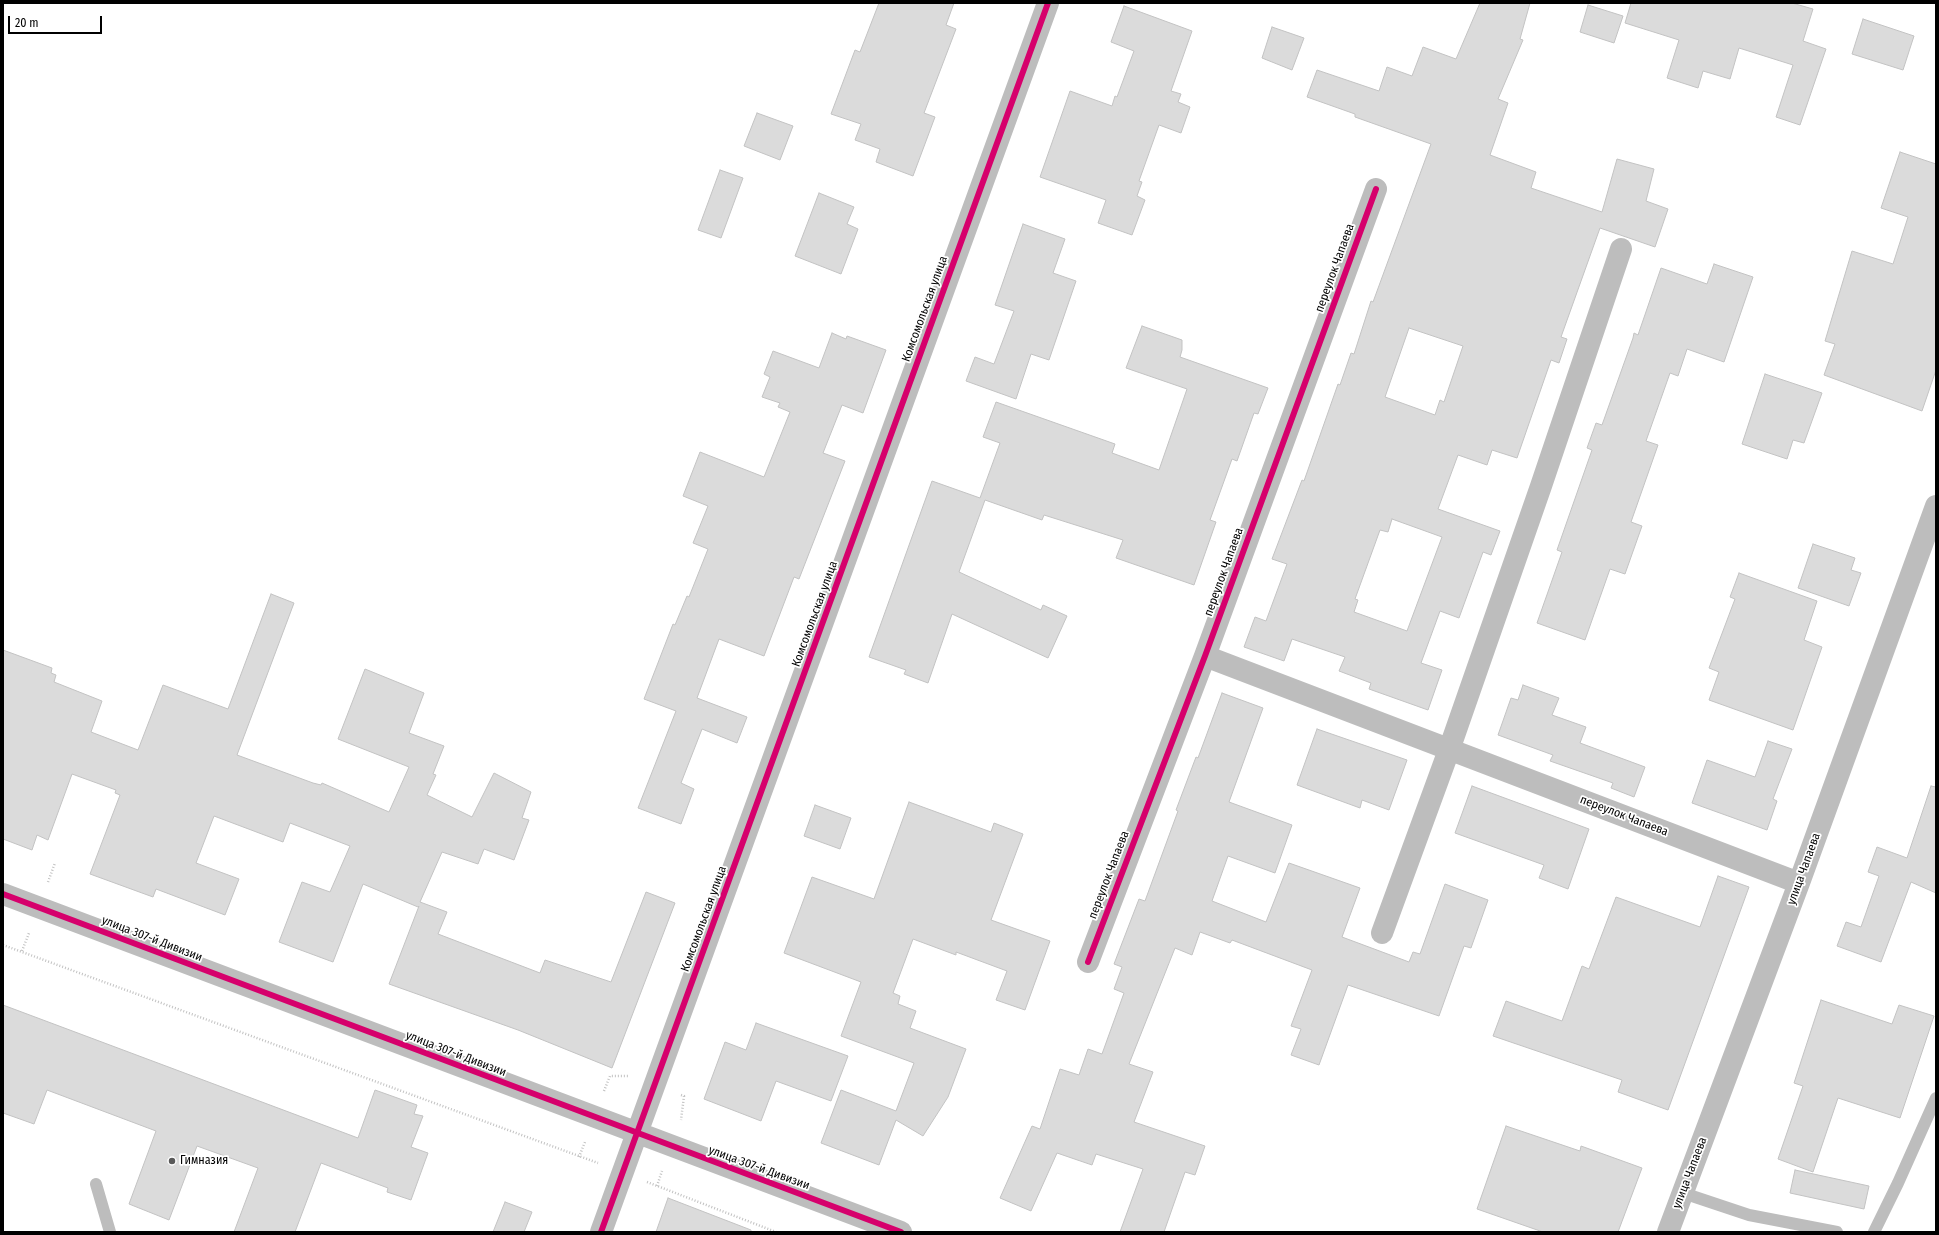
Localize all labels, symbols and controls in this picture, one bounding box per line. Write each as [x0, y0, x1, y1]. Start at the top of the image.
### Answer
scale bar [10, 8, 104, 34]
text: 20 m [15, 16, 39, 30]
street label: переулок Чапаева [1312, 222, 1358, 314]
street label: Комсомольская улица [899, 254, 951, 364]
street label: переулок Чапаева [1201, 526, 1247, 618]
street label: Комсомольская улица [789, 559, 841, 669]
street label: переулок Чапаева [1578, 793, 1670, 839]
street label: переулок Чапаева [1086, 829, 1132, 921]
street label: улица Чапаева [1784, 831, 1824, 907]
street label: Комсомольская улица [678, 864, 730, 974]
street label: улица 307-й Дивизии [100, 913, 204, 965]
street label: улица 307-й Дивизии [404, 1028, 508, 1080]
street label: улица Чапаева [1670, 1135, 1710, 1211]
street label: улица 307-й Дивизии [706, 1143, 812, 1193]
place label: Гимназия [180, 1154, 228, 1168]
marker: Гимназия [167, 1156, 177, 1166]

